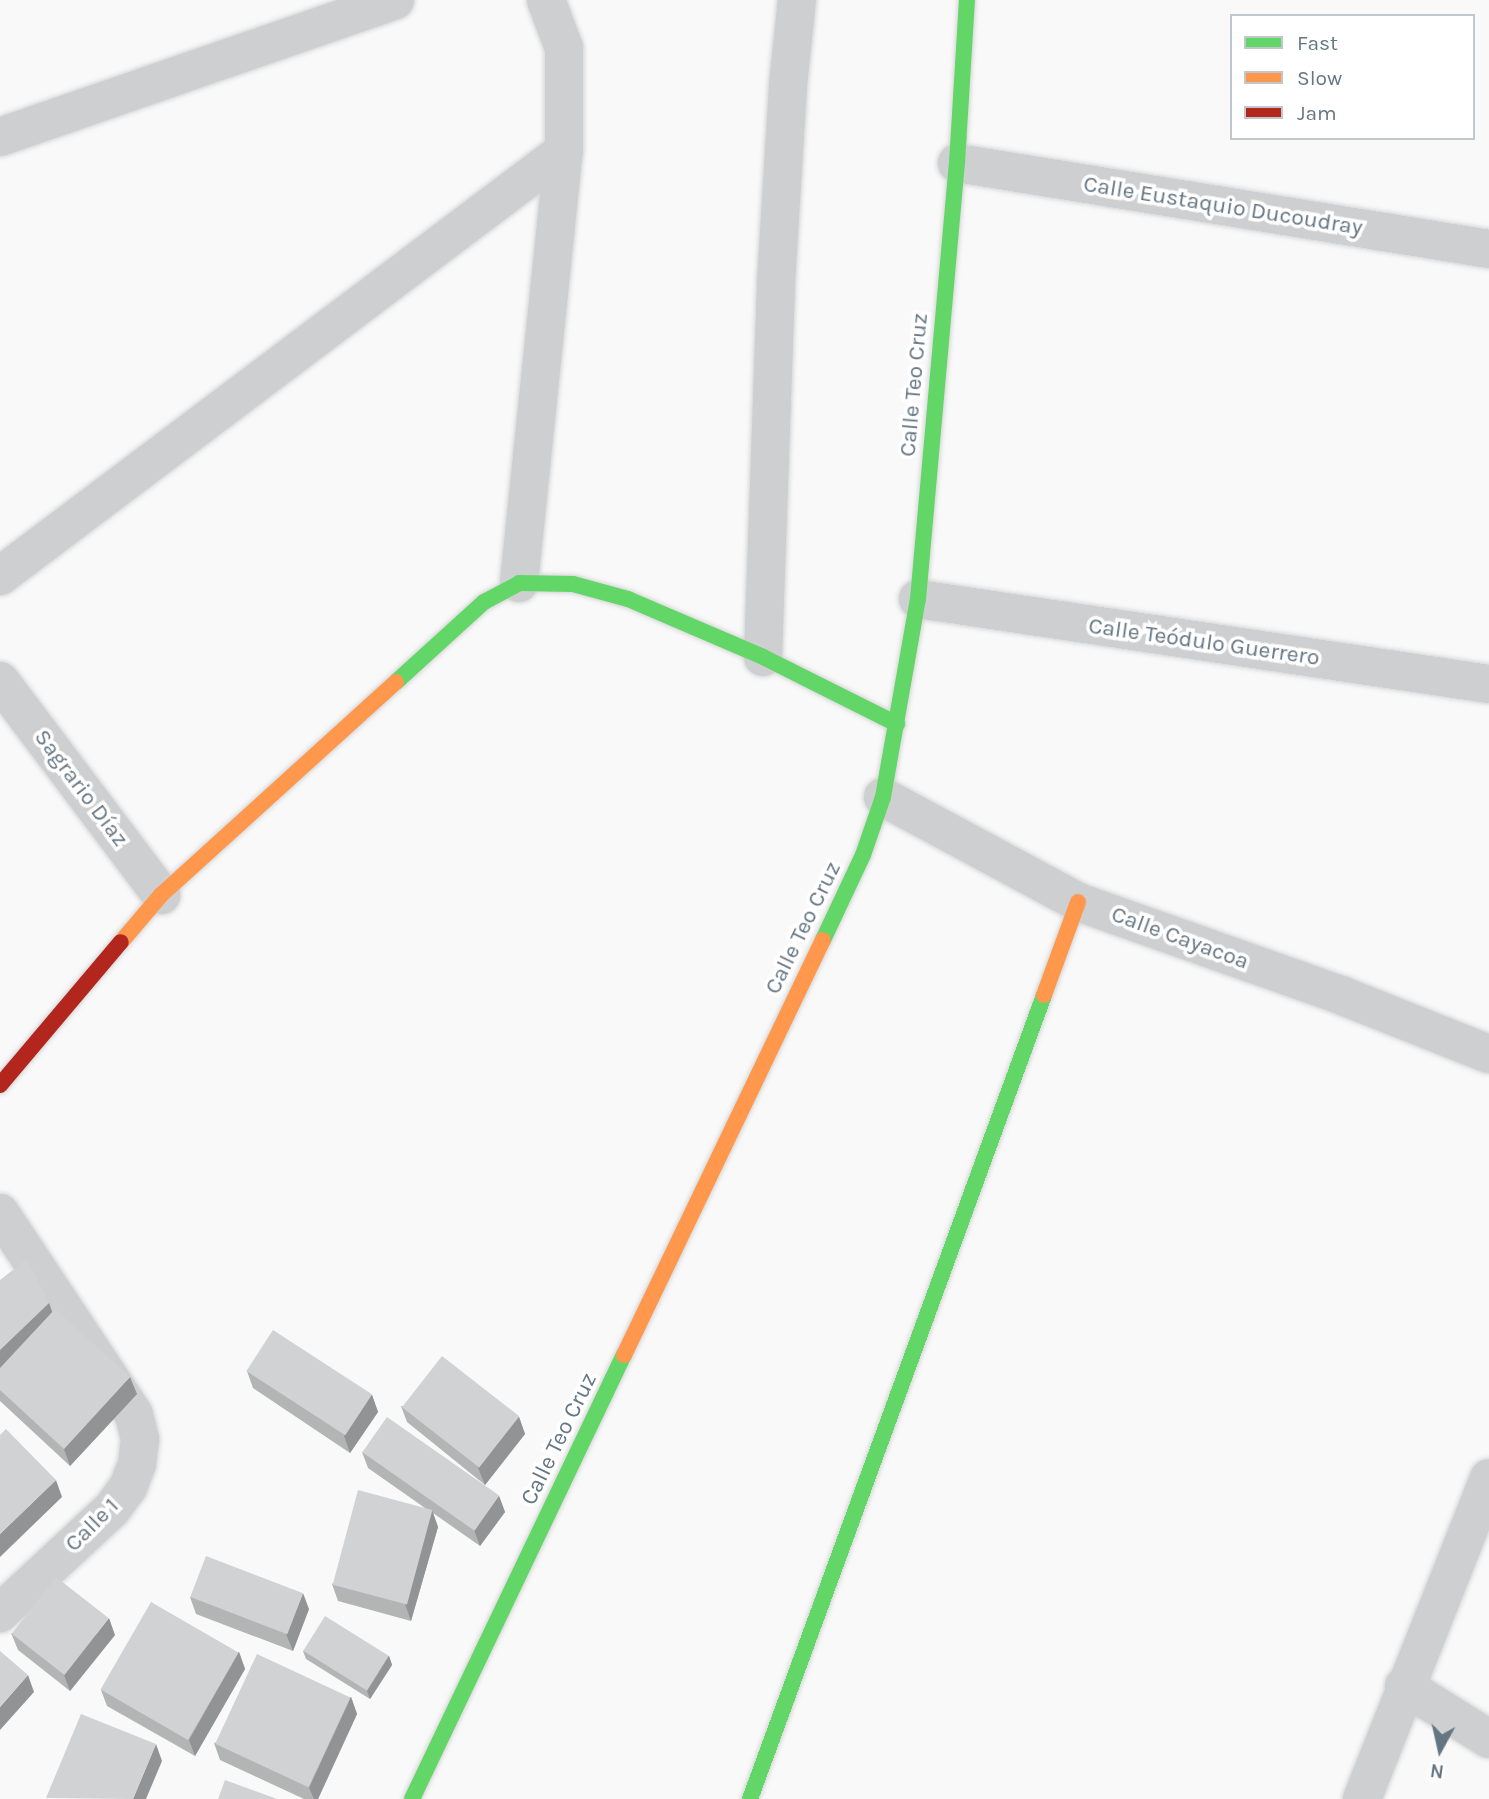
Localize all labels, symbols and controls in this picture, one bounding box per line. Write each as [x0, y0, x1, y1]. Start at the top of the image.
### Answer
legend [1230, 14, 1475, 140]
text: Fast [1297, 31, 1338, 55]
text: Slow [1297, 66, 1342, 90]
text: Jam [1297, 101, 1337, 125]
street label: Calle Eustaquio Ducoudray [1081, 170, 1365, 242]
street label: Calle Teo Cruz [894, 312, 934, 458]
street label: Calle Teódulo Guerrero [1087, 612, 1321, 672]
street label: Sagrario Díaz [28, 724, 134, 852]
street label: Calle Teo Cruz [759, 857, 847, 999]
street label: Calle Cayacoa [1108, 900, 1252, 976]
street label: Calle Teo Cruz [515, 1368, 603, 1510]
street label: Calle 1 [59, 1492, 125, 1558]
north arrow [1405, 1715, 1475, 1785]
text: N [1429, 1759, 1445, 1783]

